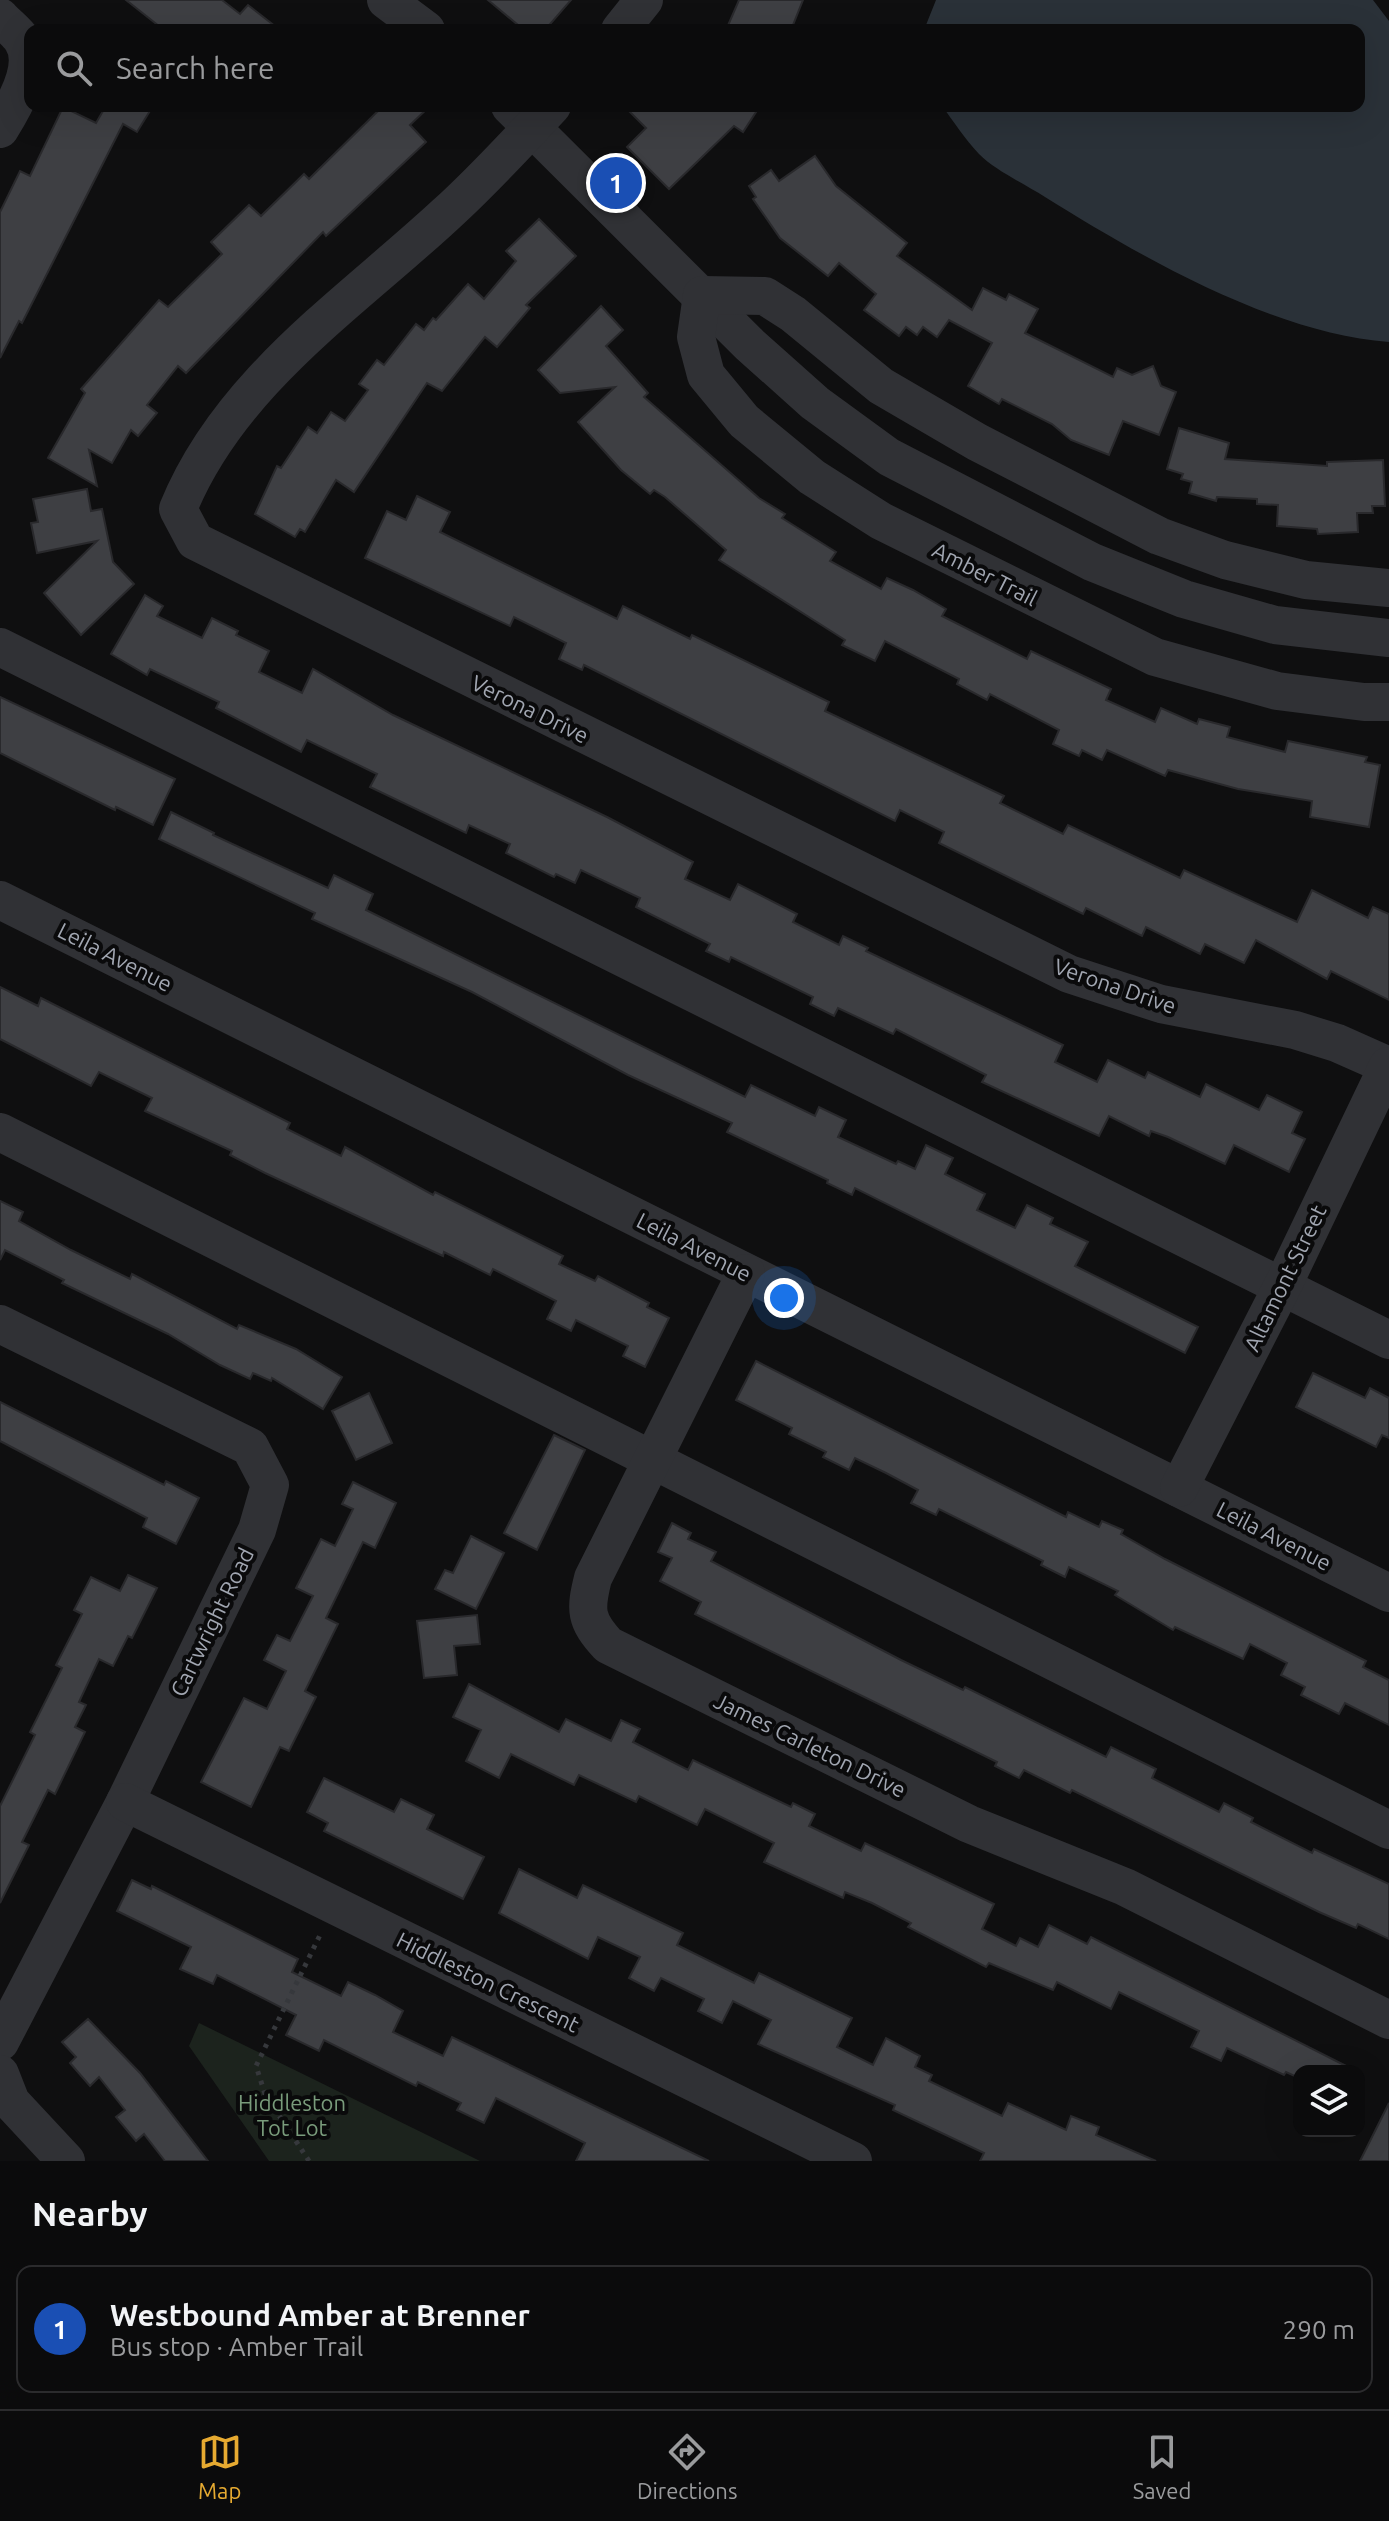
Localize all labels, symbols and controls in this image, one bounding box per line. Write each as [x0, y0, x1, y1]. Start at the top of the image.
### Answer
search box [24, 24, 1365, 112]
icon: search [52, 46, 96, 90]
text: Search here [116, 51, 275, 85]
pin: 1 [590, 153, 642, 213]
street label: Amber Trail [929, 537, 1042, 611]
street label: Verona Drive [467, 669, 593, 748]
street label: Leila Avenue [54, 917, 177, 996]
street label: Verona Drive [1051, 953, 1179, 1018]
street label: Altamont Street [1238, 1200, 1331, 1355]
street label: Leila Avenue [633, 1207, 756, 1286]
your location [764, 1278, 804, 1318]
street label: Leila Avenue [1213, 1496, 1336, 1575]
street label: Cartwright Road [165, 1543, 258, 1700]
street label: James Carleton Drive [710, 1687, 910, 1802]
street label: Hiddleston Crescent [393, 1926, 584, 2037]
map controls [1293, 2065, 1365, 2137]
button: layers [1293, 2065, 1365, 2137]
park label: Hiddleston Tot Lot [238, 2090, 346, 2140]
text: Nearby [32, 2194, 147, 2232]
text: Westbound Amber at Brenner [110, 2298, 530, 2332]
text: 1 [53, 2315, 67, 2344]
text: 290 m [1283, 2315, 1355, 2344]
text: Bus stop · Amber Trail [110, 2332, 363, 2361]
tab: Map [198, 2430, 242, 2503]
tab: Directions [637, 2430, 737, 2503]
tab: Saved [1133, 2430, 1191, 2503]

